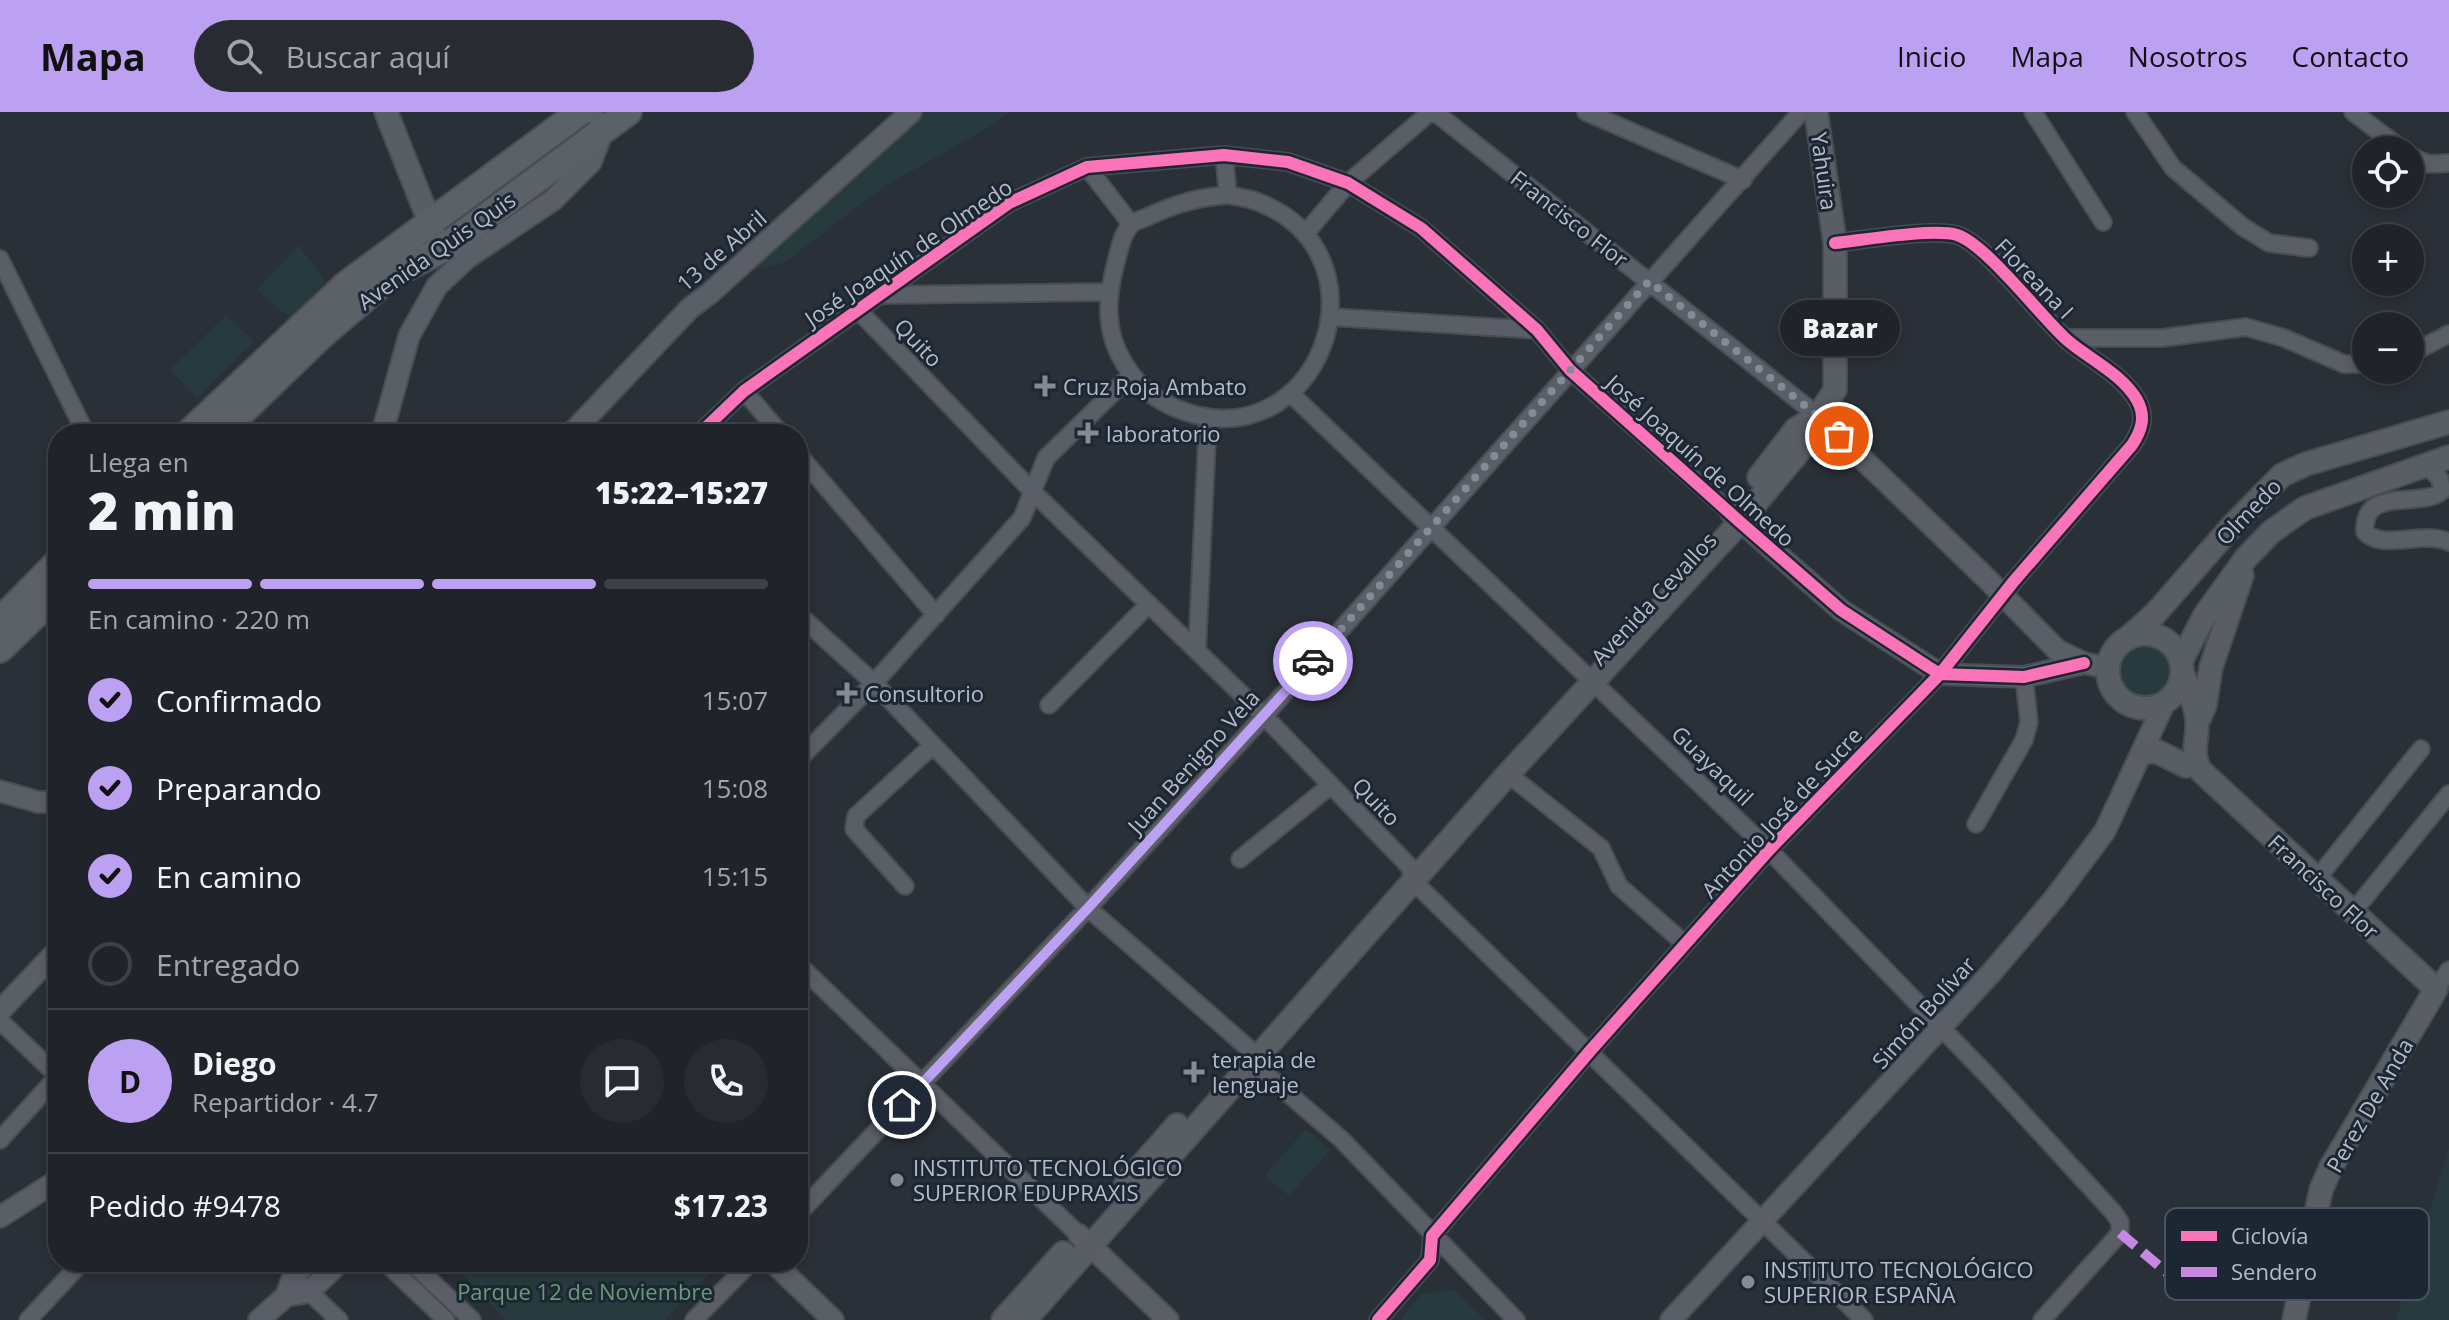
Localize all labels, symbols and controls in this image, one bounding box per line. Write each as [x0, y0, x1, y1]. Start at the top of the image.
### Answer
search box [194, 20, 754, 92]
text: Mapa [40, 30, 146, 82]
icon: search [222, 34, 266, 78]
text: Buscar aquí [286, 36, 450, 77]
text: Inicio [1897, 37, 1966, 75]
text: Mapa [2010, 37, 2084, 75]
text: Nosotros [2128, 37, 2248, 75]
text: Contacto [2292, 37, 2409, 75]
street label: Yahuira [1805, 130, 1845, 212]
map controls [2352, 136, 2424, 384]
button: locate [2352, 136, 2424, 208]
street label: Francisco Flor [1505, 163, 1635, 273]
street label: José Joaquín de Olmedo [797, 171, 1018, 334]
street label: Avenida Quis Quis [351, 184, 521, 316]
street label: 13 de Abril [670, 203, 772, 297]
button: + [2352, 224, 2424, 296]
street label: Floreana I [1989, 231, 2081, 325]
callout: Bazar [1779, 300, 1899, 356]
text: Bazar [1802, 310, 1878, 346]
street label: Quito [888, 311, 950, 373]
button: − [2352, 312, 2424, 384]
street label: José Joaquín de Olmedo [1599, 366, 1802, 553]
place label: Cruz Roja Ambato [1063, 371, 1247, 401]
marker: Cruz Roja Ambato [1034, 375, 1056, 397]
pin [1805, 402, 1873, 470]
icon: bag [1817, 414, 1861, 458]
place label: laboratorio [1106, 418, 1221, 448]
marker: laboratorio [1077, 422, 1099, 444]
text: Llega en [88, 444, 189, 480]
street label: Olmedo [2209, 471, 2287, 551]
text: 15:22–15:27 [595, 472, 768, 513]
text: 2 min [88, 474, 236, 545]
street label: Avenida Cevallos [1583, 525, 1723, 671]
text: En camino · 220 m [88, 601, 310, 637]
courier [1273, 621, 1353, 701]
icon: car [1291, 639, 1335, 683]
icon: check [88, 678, 132, 722]
place label: Consultorio [865, 678, 984, 708]
text: Confirmado [156, 680, 322, 721]
text: 15:07 [702, 682, 768, 718]
marker: Consultorio [836, 682, 858, 704]
street label: Juan Benigno Vela [1119, 683, 1266, 841]
street label: Guayaquil [1666, 718, 1760, 812]
street label: Antonio José de Sucre [1694, 720, 1868, 904]
icon: check [88, 766, 132, 810]
text: Preparando [156, 768, 322, 809]
text: 15:08 [702, 770, 768, 806]
street label: Quito [1346, 770, 1408, 832]
street label: Francisco Flor [2262, 827, 2386, 945]
icon: check [88, 854, 132, 898]
text: En camino [156, 856, 302, 897]
text: 15:15 [702, 858, 768, 894]
text: Entregado [156, 944, 300, 985]
street label: Simón Bolívar [1865, 949, 1981, 1074]
street label: Perez De Anda [2318, 1033, 2420, 1177]
button: chat [580, 1039, 664, 1123]
button: phone [684, 1039, 768, 1123]
text: Diego [192, 1043, 277, 1084]
place label: terapia de lenguaje [1212, 1044, 1316, 1099]
text: D [119, 1061, 141, 1102]
marker: terapia de lenguaje [1183, 1061, 1205, 1083]
pin [868, 1071, 936, 1139]
icon: home [880, 1083, 924, 1127]
text: Repartidor · 4.7 [192, 1084, 379, 1120]
place label: INSTITUTO TECNOLÓGICO SUPERIOR EDUPRAXIS [913, 1152, 1183, 1207]
marker: INSTITUTO TECNOLÓGICO SUPERIOR EDUPRAXIS [888, 1171, 906, 1189]
text: Pedido #9478 [88, 1185, 281, 1226]
text: $17.23 [674, 1185, 768, 1226]
legend [2165, 1208, 2429, 1300]
text: Ciclovía [2231, 1220, 2309, 1250]
place label: INSTITUTO TECNOLÓGICO SUPERIOR ESPAÑA [1764, 1254, 2034, 1309]
text: Sendero [2231, 1256, 2317, 1286]
marker: INSTITUTO TECNOLÓGICO SUPERIOR ESPAÑA [1739, 1273, 1757, 1291]
park label: Parque 12 de Noviembre [457, 1276, 713, 1306]

